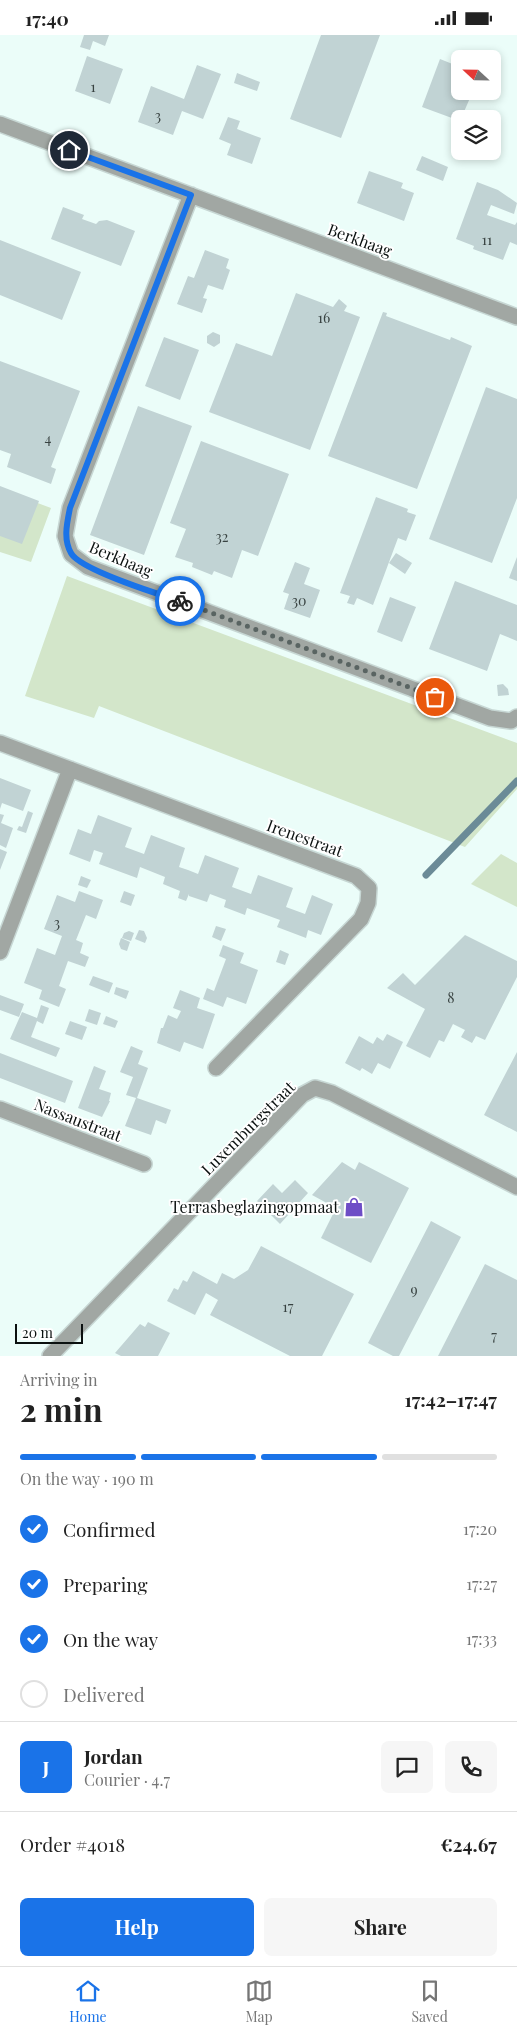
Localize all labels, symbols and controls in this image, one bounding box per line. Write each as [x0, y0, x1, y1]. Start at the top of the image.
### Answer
text: 17:40 [25, 5, 69, 31]
north arrow [451, 50, 501, 100]
map controls [451, 50, 501, 160]
house number: 1 [90, 77, 96, 96]
house number: 3 [155, 106, 161, 125]
button: layers [451, 110, 501, 160]
pin [48, 129, 90, 171]
icon: home [55, 136, 83, 164]
street label: Berkhaag [325, 218, 396, 261]
house number: 11 [482, 230, 492, 249]
house number: 16 [318, 308, 330, 327]
house number: 4 [45, 429, 52, 448]
house number: 32 [215, 527, 229, 546]
street label: Berkhaag [86, 536, 157, 582]
courier [155, 576, 205, 626]
icon: bike [166, 587, 194, 615]
house number: 30 [292, 591, 306, 610]
pin [414, 676, 456, 718]
icon: bag [421, 683, 449, 711]
street label: Irenestraat [264, 814, 346, 861]
house number: 3 [54, 913, 60, 932]
house number: 8 [447, 988, 455, 1007]
street label: Luxemburgstraat [196, 1076, 299, 1179]
street label: Nassaustraat [31, 1093, 125, 1146]
place label: Terrasbeglazingopmaat [170, 1196, 339, 1217]
shop icon: Terrasbeglazingopmaat [343, 1196, 365, 1218]
house number: 9 [410, 1280, 418, 1299]
house number: 17 [283, 1297, 294, 1316]
scale bar [15, 1321, 82, 1344]
text: 20 m [22, 1323, 53, 1342]
house number: 7 [491, 1326, 497, 1345]
text: Arriving in [20, 1369, 98, 1390]
text: 17:42–17:47 [404, 1386, 497, 1412]
text: 2 min [20, 1387, 103, 1430]
text: On the way · 190 m [20, 1468, 154, 1489]
icon: check [20, 1515, 48, 1543]
text: Confirmed [63, 1516, 156, 1542]
text: 17:20 [463, 1518, 497, 1539]
icon: check [20, 1570, 48, 1598]
text: Preparing [63, 1571, 148, 1597]
text: 17:27 [466, 1573, 497, 1594]
icon: check [20, 1625, 48, 1653]
text: On the way [63, 1626, 158, 1652]
text: 17:33 [466, 1628, 497, 1649]
text: Delivered [63, 1681, 145, 1707]
button: chat [381, 1741, 433, 1793]
button: phone [445, 1741, 497, 1793]
text: Jordan [84, 1743, 143, 1769]
text: J [43, 1754, 49, 1780]
text: Courier · 4.7 [84, 1769, 170, 1790]
text: Order #4018 [20, 1831, 125, 1857]
text: €24.67 [440, 1831, 497, 1857]
button: Help [20, 1898, 254, 1956]
button: Share [264, 1898, 497, 1956]
tab: Home [69, 1977, 107, 2026]
tab: Map [245, 1977, 273, 2026]
tab: Saved [411, 1977, 448, 2026]

